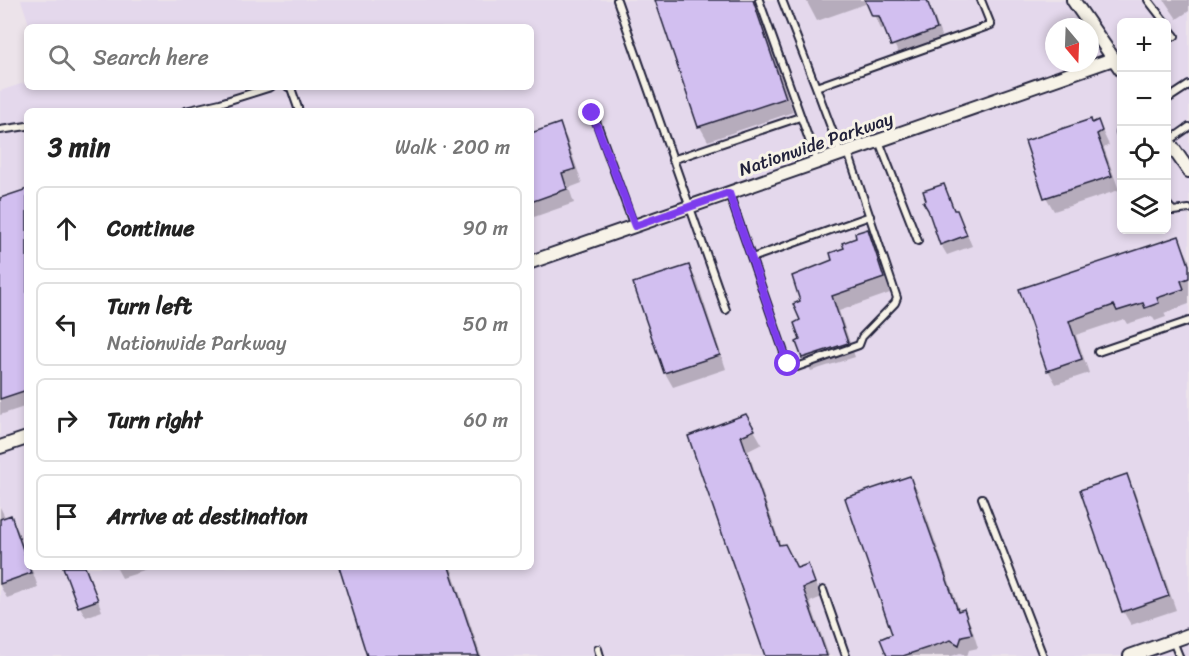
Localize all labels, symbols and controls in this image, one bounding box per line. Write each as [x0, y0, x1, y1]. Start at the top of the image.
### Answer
north arrow [1045, 18, 1099, 72]
map controls [1117, 18, 1171, 234]
button: + [1117, 18, 1171, 72]
search box [24, 24, 534, 90]
text: Search here [93, 38, 209, 77]
icon: search [45, 41, 78, 74]
button: − [1117, 72, 1171, 126]
route end [578, 99, 604, 125]
street label: Nationwide Parkway [734, 102, 898, 185]
text: 3 min [48, 124, 110, 170]
button: locate [1117, 126, 1171, 180]
text: Walk · 200 m [395, 130, 510, 165]
button: layers [1117, 180, 1171, 234]
text: Continue [107, 209, 195, 248]
text: 90 m [463, 211, 508, 246]
icon: ahead [50, 212, 83, 245]
text: Turn left [107, 287, 192, 326]
text: 50 m [463, 307, 508, 342]
icon: left [50, 308, 83, 341]
text: Nationwide Parkway [107, 326, 286, 361]
route start [774, 350, 800, 376]
text: Turn right [107, 401, 202, 440]
text: 60 m [463, 403, 508, 438]
icon: right [50, 404, 83, 437]
text: Arrive at destination [107, 497, 308, 536]
icon: arrive [50, 500, 83, 533]

